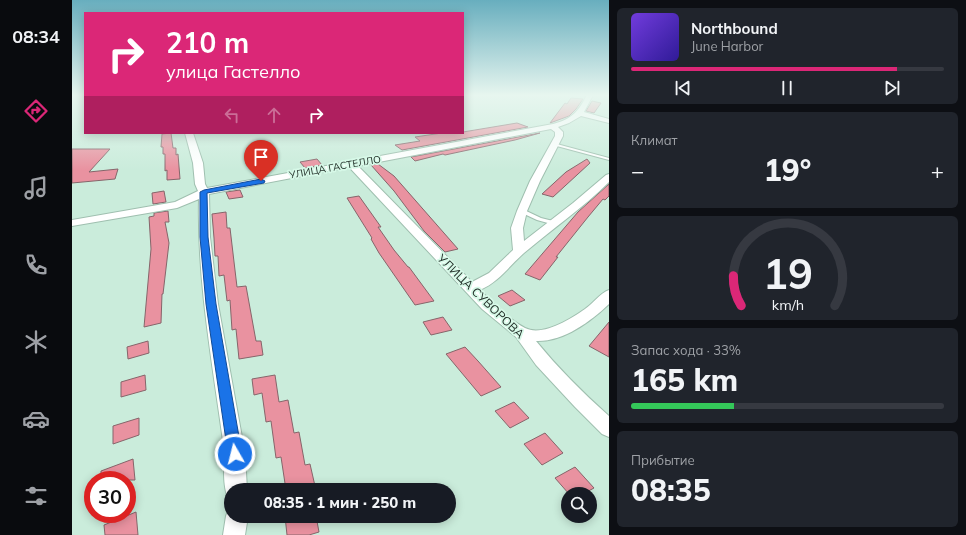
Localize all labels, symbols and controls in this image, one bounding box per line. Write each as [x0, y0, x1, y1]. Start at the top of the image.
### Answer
text: Northbound [691, 19, 778, 38]
text: 08:34 [12, 25, 60, 48]
text: 210 m [166, 25, 249, 60]
icon: right [100, 28, 152, 80]
text: June Harbor [691, 38, 763, 54]
text: улица Гастелло [166, 60, 301, 83]
icon: previous [672, 77, 694, 99]
icon: pause [776, 77, 798, 99]
icon: next [881, 77, 903, 99]
icon: directions [22, 97, 50, 125]
icon: left [221, 104, 243, 126]
icon: ahead [263, 104, 285, 126]
icon: right [305, 104, 327, 126]
text: Климат [631, 132, 678, 148]
pin [244, 140, 278, 181]
icon: arrive [250, 146, 272, 168]
text: 19° [764, 151, 811, 189]
street label: УЛИЦА ГАСТЕЛЛО [287, 152, 382, 182]
text: − [631, 157, 644, 185]
text: + [931, 157, 944, 185]
icon: music [22, 174, 50, 202]
text: 19 [763, 246, 812, 298]
street label: УЛИЦА СУВОРОВА [434, 250, 528, 341]
icon: phone [22, 251, 50, 279]
text: km/h [771, 295, 804, 313]
icon: climate [22, 328, 50, 356]
text: Запас хода · 33% [631, 342, 741, 358]
text: 165 km [631, 361, 738, 399]
icon: car [22, 405, 50, 433]
position arrow [214, 433, 256, 475]
text: Прибытие [631, 452, 695, 468]
speed limit sign: 30 [84, 471, 136, 523]
text: 08:35 [631, 471, 711, 509]
icon: filters [22, 482, 50, 510]
map controls [561, 487, 597, 523]
button: search [561, 487, 597, 523]
text: 08:35 · 1 мин · 250 m [264, 493, 416, 512]

